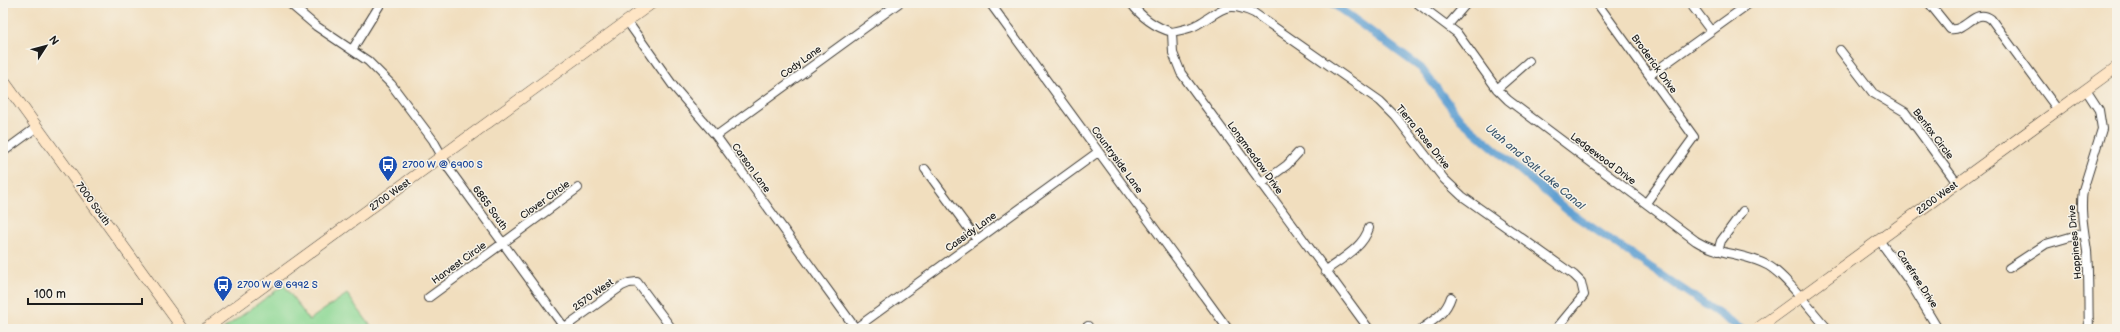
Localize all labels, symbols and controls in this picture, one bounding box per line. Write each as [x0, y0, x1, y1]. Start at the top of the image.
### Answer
north arrow [26, 26, 66, 66]
street label: Broderick Drive [1629, 32, 1679, 96]
text: N [46, 33, 61, 48]
street label: Cody Lane [778, 43, 824, 81]
street label: Tierra Rose Drive [1393, 102, 1453, 172]
street label: Benfox Circle [1910, 106, 1956, 162]
street label: Longmeadow Drive [1225, 119, 1285, 197]
water label: Utah and Salt Lake Canal [1483, 122, 1588, 213]
street label: Countryside Lane [1089, 124, 1145, 196]
street label: Ledgewood Drive [1568, 131, 1638, 188]
street label: Carson Lane [729, 141, 773, 195]
bus stop icon: 2700 W @ 6900 S [377, 154, 399, 182]
place label: 2700 W @ 6900 S [402, 159, 483, 171]
street label: 2700 West [367, 176, 413, 214]
street label: Clover Circle [518, 178, 572, 222]
street label: 2200 West [1914, 179, 1960, 217]
street label: 7000 South [73, 180, 113, 228]
street label: 6865 South [470, 183, 510, 233]
street label: Happiness Drive [2066, 204, 2084, 280]
street label: Cassidy Lane [943, 209, 999, 254]
street label: Harvest Circle [430, 239, 489, 287]
street label: Carefree Drive [1894, 248, 1940, 310]
bus stop icon: 2700 W @ 6992 S [212, 274, 234, 302]
street label: 2570 West [570, 276, 616, 314]
place label: 2700 W @ 6992 S [237, 279, 318, 291]
scale bar [28, 280, 142, 306]
text: 100 m [34, 287, 66, 302]

